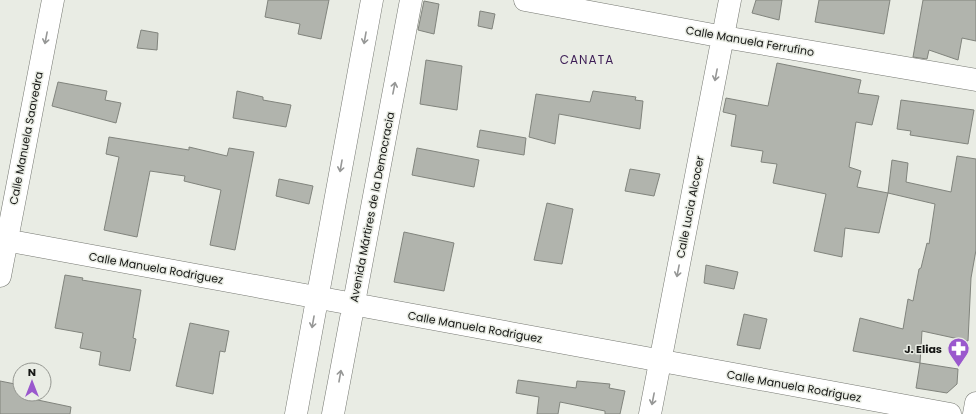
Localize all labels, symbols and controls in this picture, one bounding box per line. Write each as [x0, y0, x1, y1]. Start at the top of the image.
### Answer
street label: Calle Manuela Ferrufino [685, 22, 815, 60]
one-way arrow [41, 31, 49, 44]
one-way arrow [360, 31, 368, 44]
district label: CANATA [560, 51, 614, 68]
one-way arrow [712, 68, 720, 81]
street label: Calle Manuela Saavedra [5, 70, 47, 206]
one-way arrow [390, 82, 398, 95]
street label: Avenida Mártires de la Democracia [346, 110, 398, 304]
street label: Calle Lucia Alcocer [672, 154, 708, 260]
one-way arrow [337, 159, 345, 172]
street label: Calle Manuela Rodriguez [88, 248, 224, 288]
one-way arrow [673, 265, 681, 278]
street label: Calle Manuela Rodriguez [407, 307, 543, 347]
one-way arrow [309, 315, 317, 328]
pharmacy icon: J. Elias [945, 336, 971, 369]
place label: J. Elias [904, 341, 942, 357]
north arrow [12, 362, 52, 402]
text: N [28, 364, 36, 380]
street label: Calle Manuela Rodriguez [726, 366, 862, 406]
one-way arrow [337, 370, 345, 383]
one-way arrow [649, 392, 657, 405]

